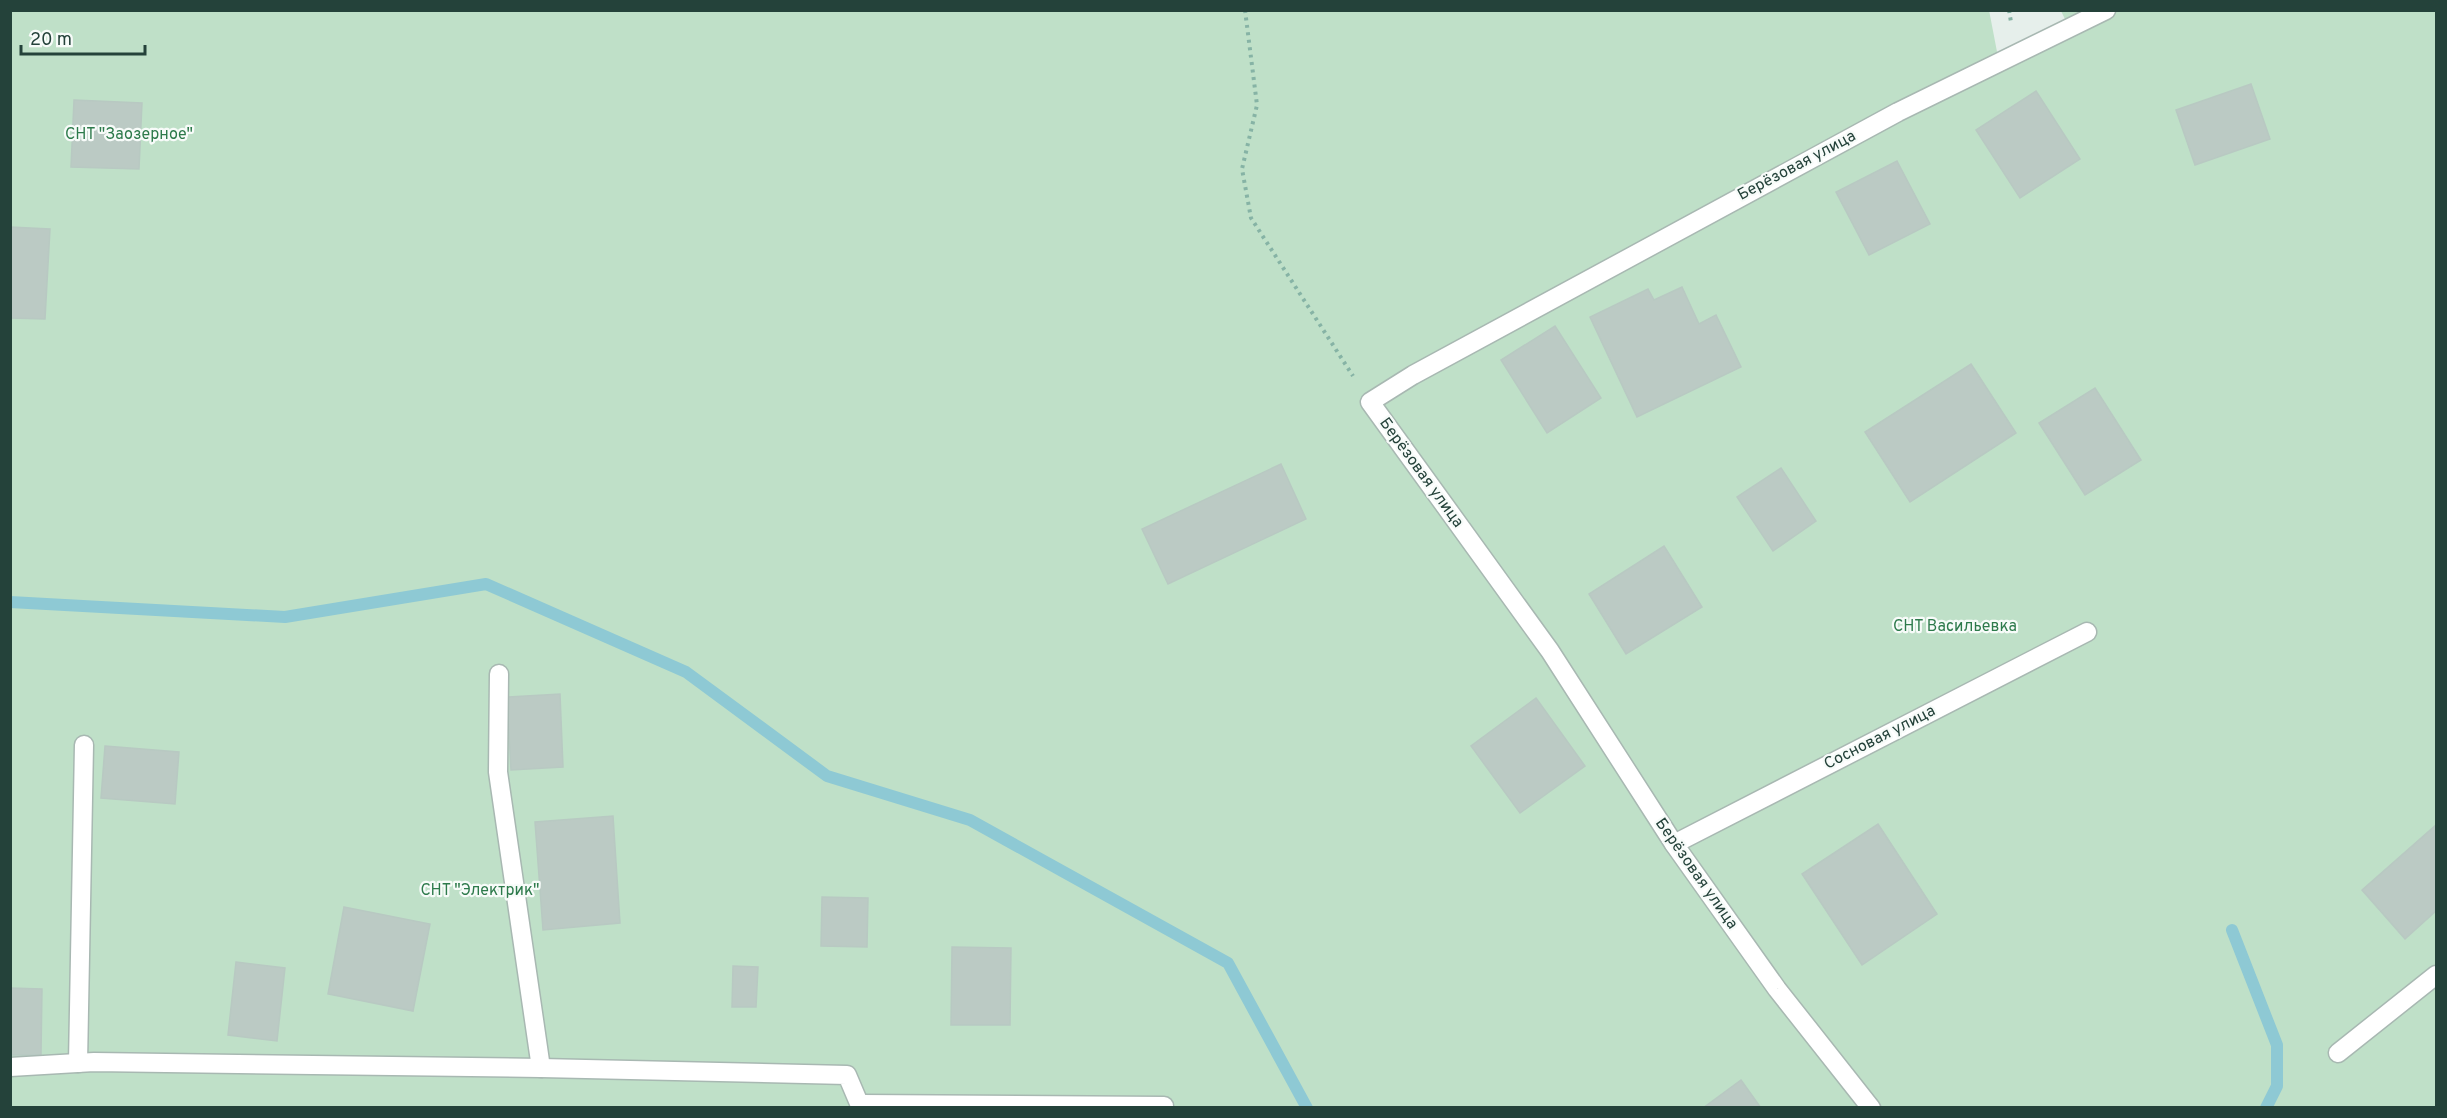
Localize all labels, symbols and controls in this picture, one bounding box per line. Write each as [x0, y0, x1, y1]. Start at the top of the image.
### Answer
scale bar [21, 18, 146, 56]
text: 20 m [30, 29, 72, 52]
park label: СНТ "Заозерное" [65, 125, 193, 145]
street label: Берёзовая улица [1734, 126, 1860, 206]
street label: Берёзовая улица [1374, 414, 1468, 532]
park label: СНТ Васильевка [1893, 617, 2017, 637]
street label: Сосновая улица [1821, 701, 1939, 775]
street label: Берёзовая улица [1650, 815, 1742, 933]
park label: СНТ "Электрик" [420, 881, 540, 901]

